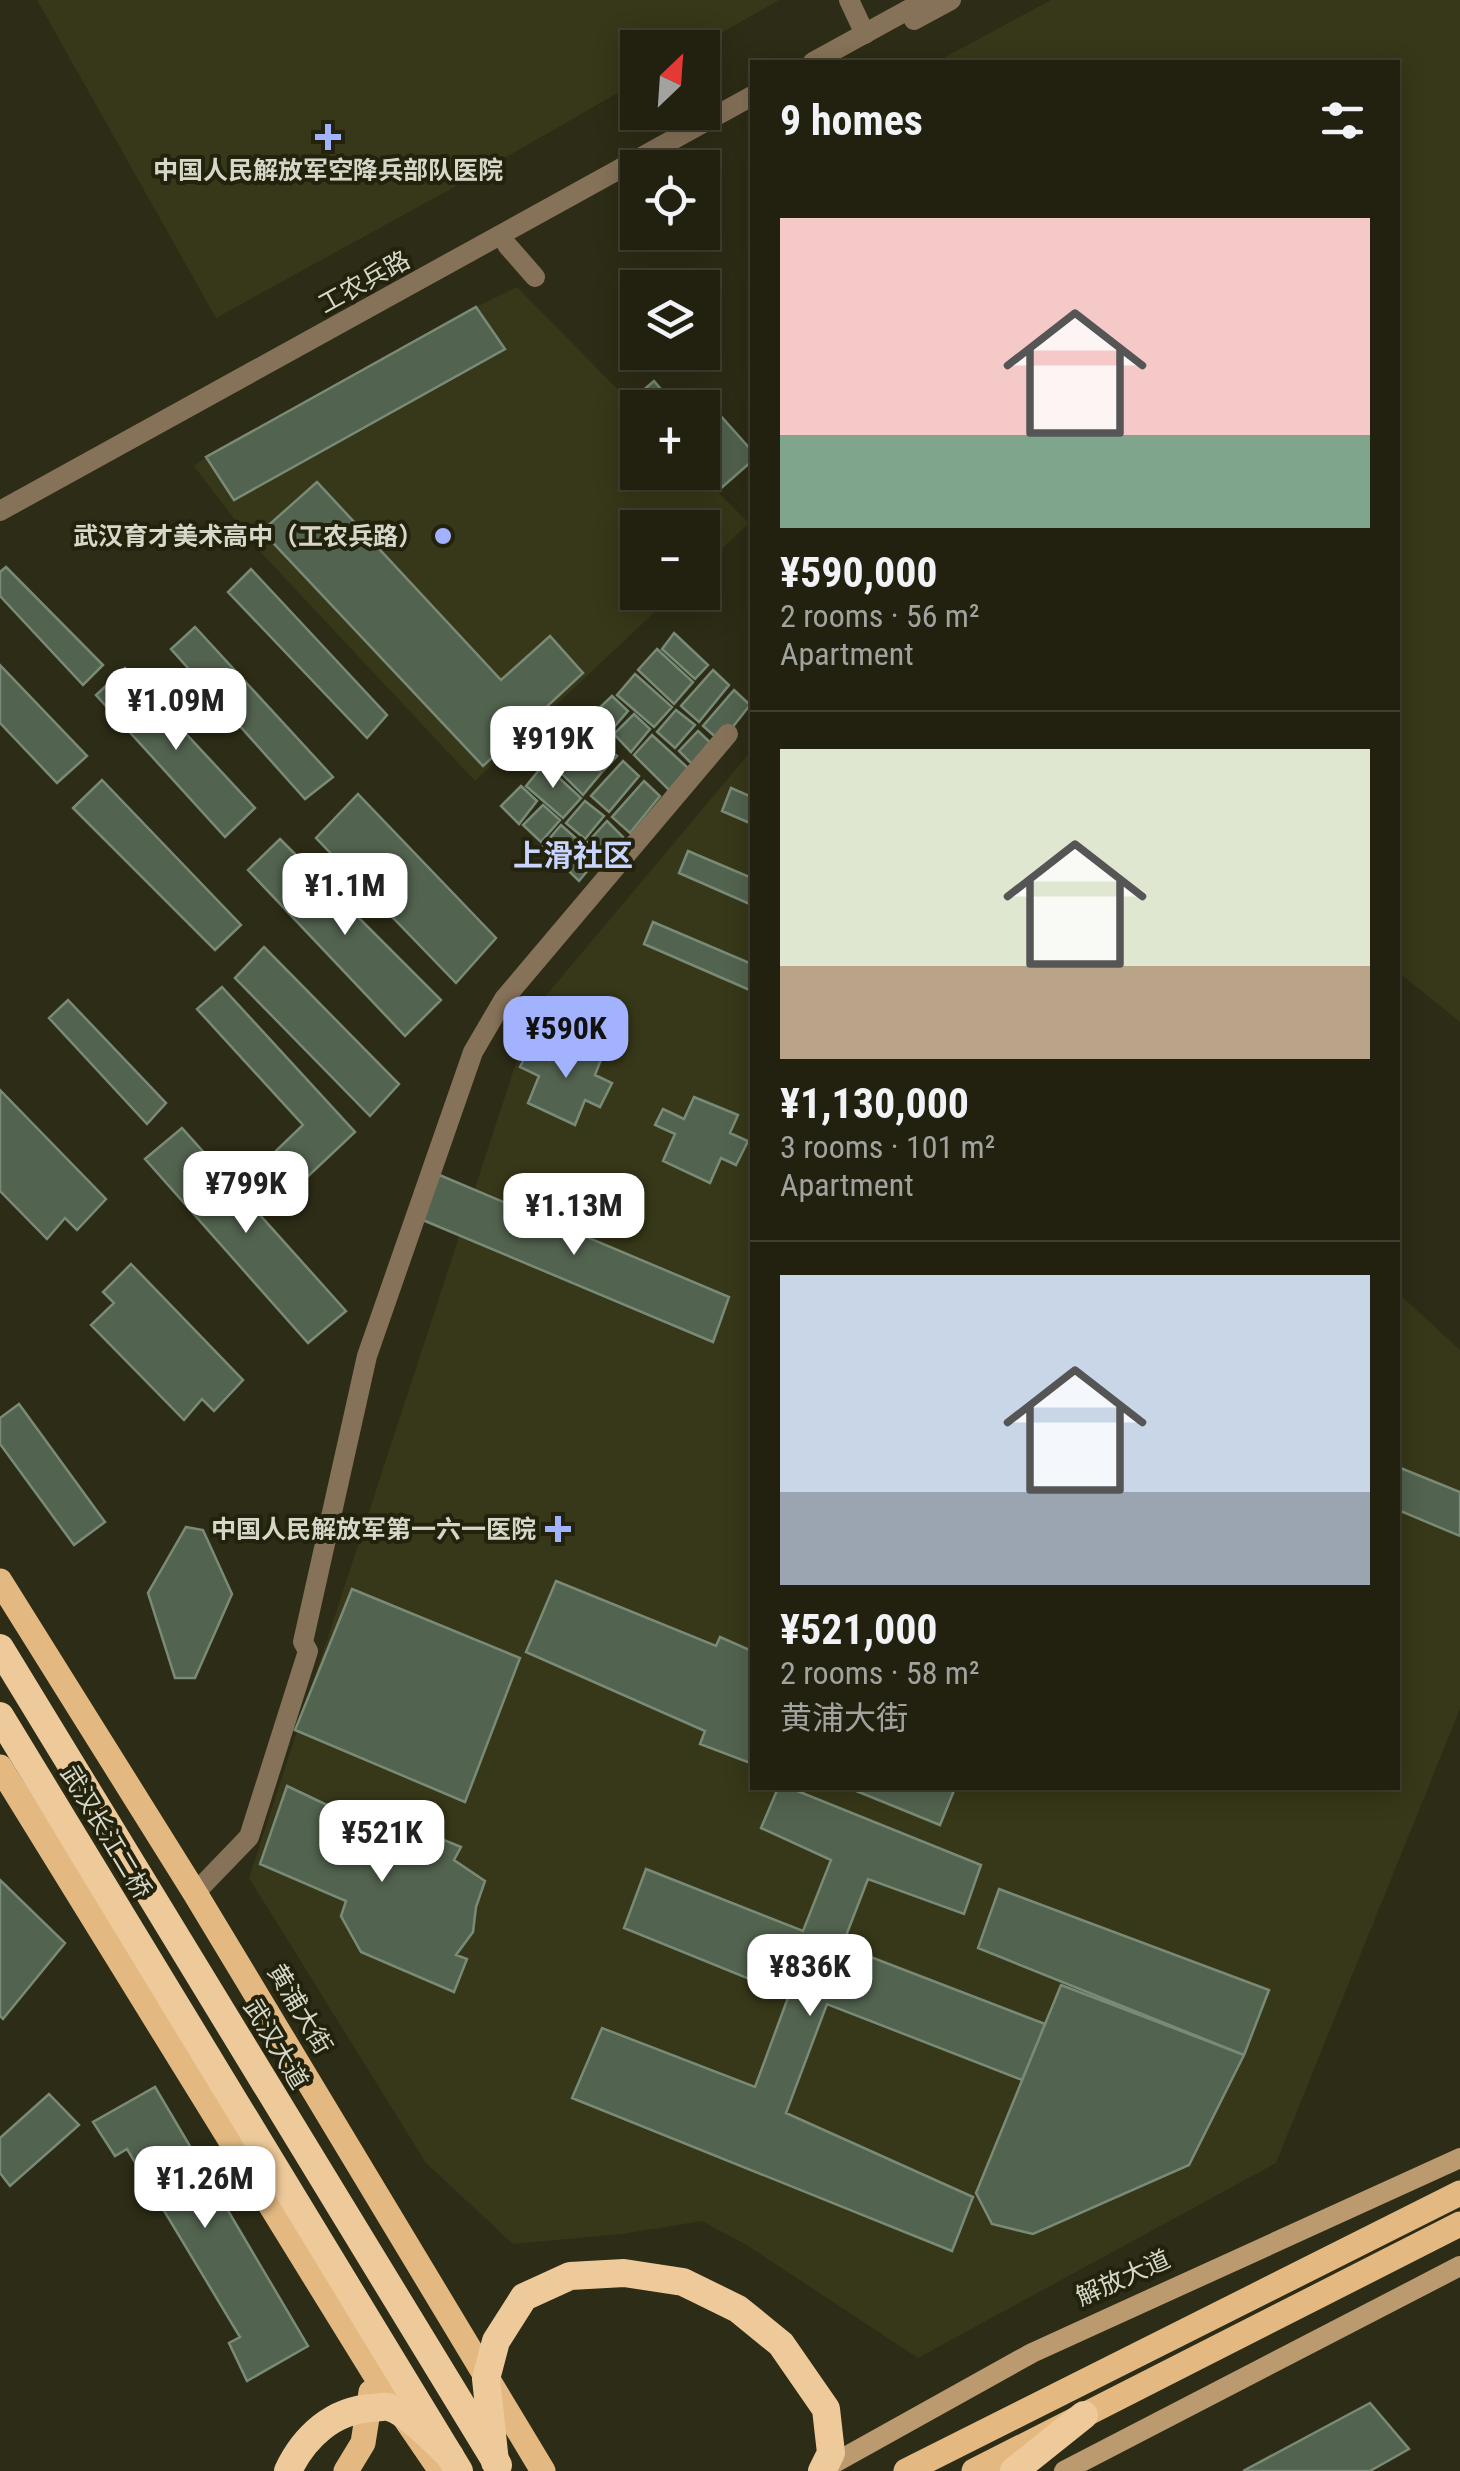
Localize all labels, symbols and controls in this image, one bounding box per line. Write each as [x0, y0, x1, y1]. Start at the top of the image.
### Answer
north arrow [620, 30, 720, 130]
map controls [620, 30, 720, 610]
icon: filters [1315, 93, 1370, 148]
text: 9 homes [780, 96, 923, 145]
marker: 中国人民解放军空降兵部队医院 [315, 124, 341, 150]
button: locate [620, 150, 720, 250]
place label: 中国人民解放军空降兵部队医院 [153, 156, 503, 185]
street label: 工农兵路 [313, 245, 415, 319]
button: layers [620, 270, 720, 370]
icon: home [985, 283, 1165, 463]
button: + [620, 390, 720, 490]
button: − [620, 510, 720, 610]
place label: 武汉育才美术高中（工农兵路） [73, 522, 423, 551]
marker: 武汉育才美术高中（工农兵路） [432, 525, 454, 547]
text: ¥590,000 [780, 548, 938, 597]
text: 2 rooms · 56 m² [780, 597, 979, 635]
text: Apartment [780, 635, 914, 673]
pin: ¥1.09M [95, 668, 257, 753]
text: ¥1.09M [127, 681, 225, 719]
pin: ¥919K [483, 706, 623, 791]
text: ¥919K [512, 719, 594, 757]
icon: home [985, 814, 1165, 994]
district label: 上滑社区 [513, 838, 633, 873]
pin: ¥1.1M [275, 853, 415, 938]
text: ¥1.1M [304, 866, 386, 904]
pin: ¥590K [496, 996, 636, 1081]
text: ¥590K [525, 1009, 607, 1047]
text: ¥1,130,000 [780, 1079, 969, 1128]
text: 3 rooms · 101 m² [780, 1128, 995, 1166]
pin: ¥799K [176, 1151, 316, 1236]
text: ¥799K [205, 1164, 287, 1202]
text: Apartment [780, 1166, 914, 1204]
pin: ¥1.13M [493, 1173, 655, 1258]
text: ¥1.13M [525, 1186, 623, 1224]
icon: home [985, 1340, 1165, 1520]
place label: 中国人民解放军第一六一医院 [211, 1515, 536, 1544]
marker: 中国人民解放军第一六一医院 [545, 1516, 571, 1542]
text: ¥521,000 [780, 1605, 938, 1654]
text: 2 rooms · 58 m² [780, 1654, 979, 1692]
text: 黄浦大街 [780, 1699, 908, 1737]
street label: 武汉长江二桥 [55, 1760, 157, 1904]
pin: ¥521K [312, 1800, 452, 1885]
text: ¥521K [341, 1813, 423, 1851]
pin: ¥836K [740, 1934, 880, 2019]
text: ¥836K [769, 1947, 851, 1985]
street label: 黄浦大街 [262, 1959, 338, 2059]
street label: 武汉大道 [238, 1994, 314, 2094]
pin: ¥1.26M [124, 2146, 286, 2231]
text: ¥1.26M [156, 2159, 254, 2197]
street label: 解放大道 [1071, 2244, 1175, 2312]

